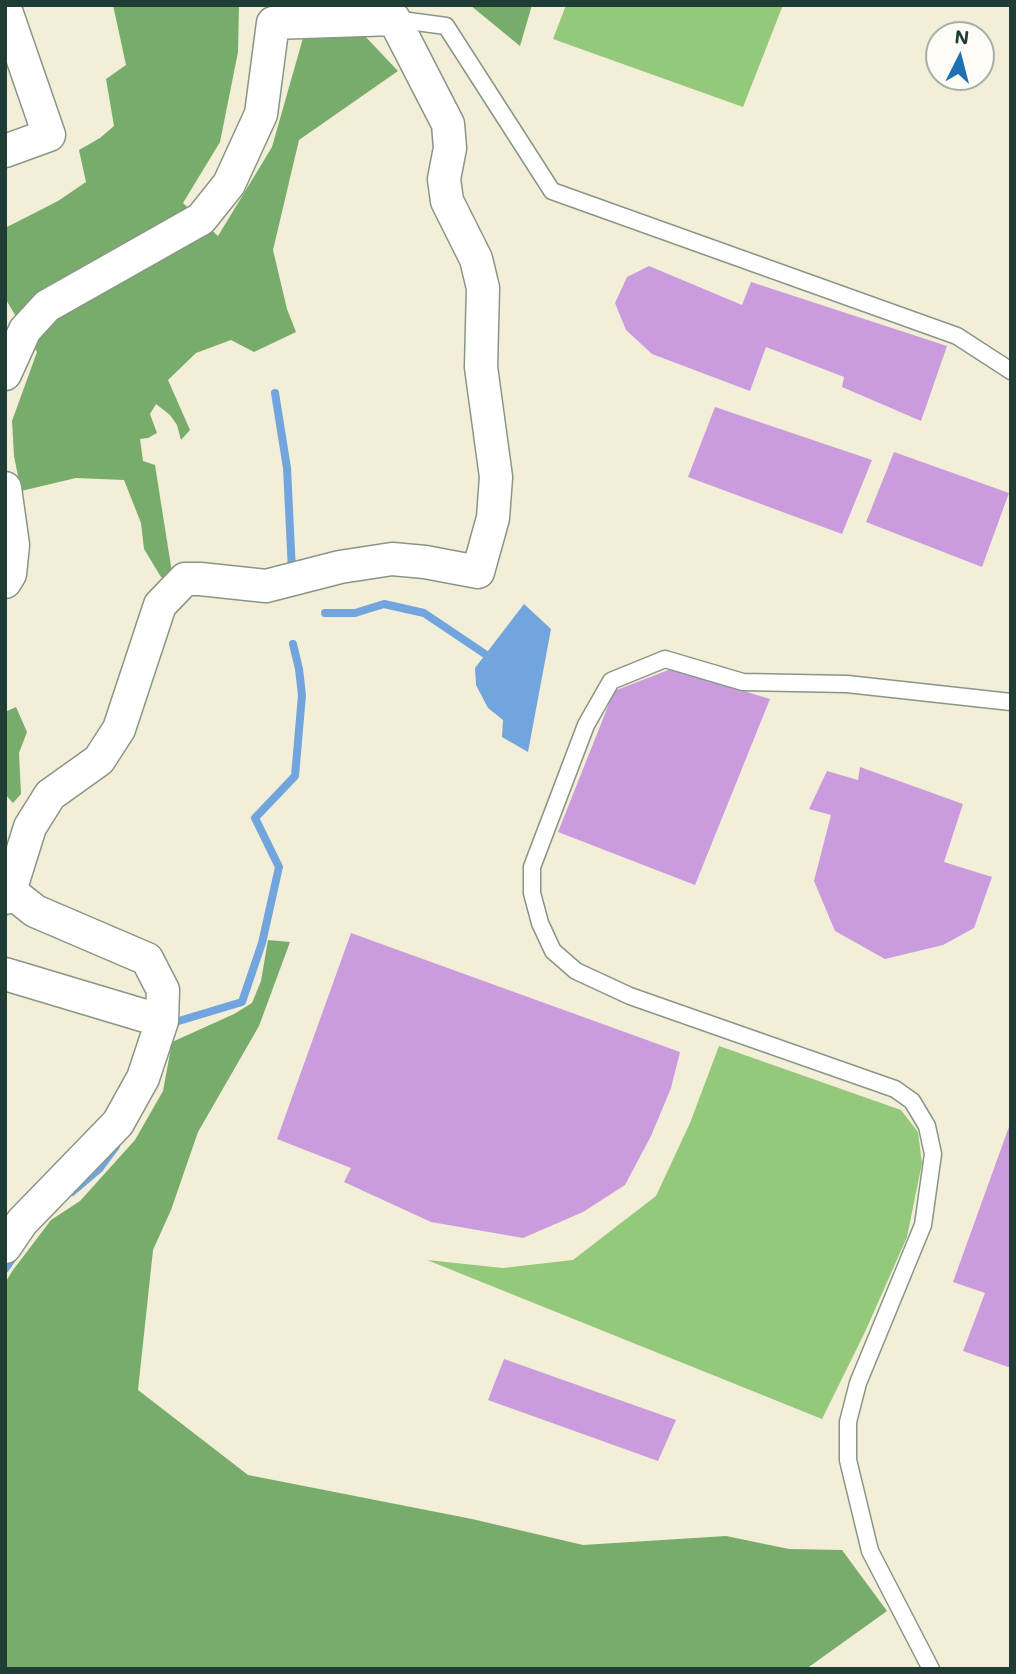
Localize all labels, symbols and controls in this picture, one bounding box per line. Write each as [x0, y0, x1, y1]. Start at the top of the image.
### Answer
north arrow [925, 21, 995, 91]
text: N [954, 23, 971, 50]

